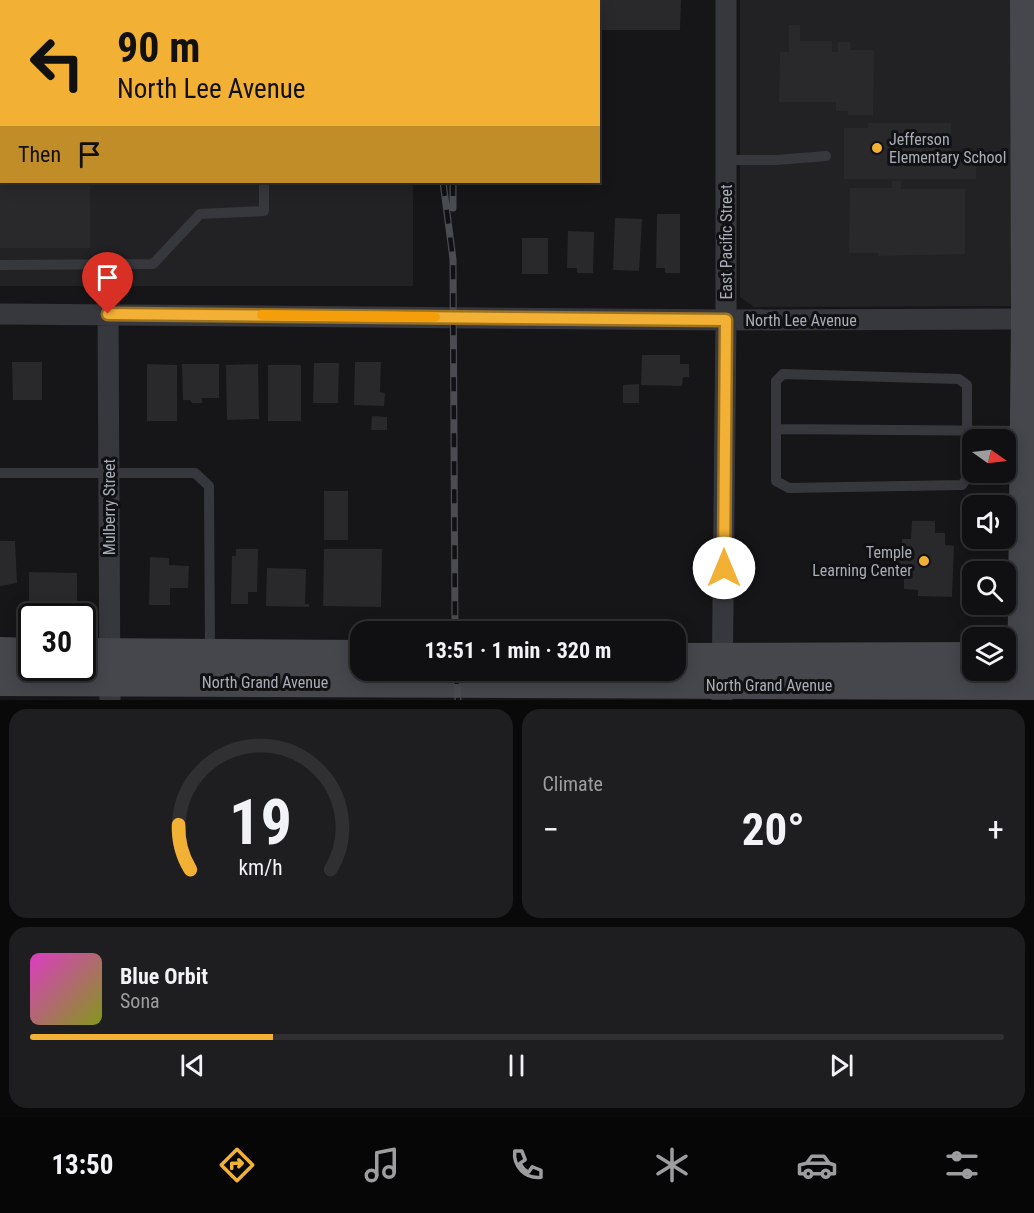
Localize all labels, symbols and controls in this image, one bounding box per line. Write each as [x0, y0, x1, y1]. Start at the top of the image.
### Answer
text: 90 m [117, 23, 200, 72]
icon: left [18, 24, 96, 102]
text: North Lee Avenue [117, 73, 305, 105]
place label: Jefferson Elementary School [889, 130, 1006, 167]
icon: arrive [73, 138, 106, 171]
marker: Jefferson Elementary School [870, 141, 884, 155]
text: Then [18, 142, 61, 167]
street label: East Pacific Street [717, 184, 736, 300]
pin [82, 252, 133, 314]
icon: arrive [91, 261, 124, 294]
street label: North Lee Avenue [745, 311, 857, 330]
north arrow [962, 429, 1016, 483]
map controls [962, 429, 1016, 681]
street label: Mulberry Street [100, 458, 119, 555]
button: sound [962, 495, 1016, 549]
position arrow [692, 536, 756, 600]
place label: Temple Learning Center [812, 543, 912, 580]
marker: Temple Learning Center [917, 554, 931, 568]
button: search [962, 561, 1016, 615]
speed limit sign: 30 [18, 603, 96, 681]
button: layers [962, 627, 1016, 681]
text: 13:51 · 1 min · 320 m [425, 638, 611, 663]
street label: North Grand Avenue [202, 673, 328, 692]
street label: North Grand Avenue [706, 676, 832, 695]
text: Climate [543, 772, 603, 796]
text: 19 [229, 786, 292, 859]
text: 20° [742, 803, 805, 856]
text: − [543, 810, 559, 849]
text: + [988, 810, 1004, 849]
text: km/h [239, 856, 283, 881]
text: Blue Orbit [120, 964, 208, 989]
text: Sona [120, 989, 160, 1013]
icon: previous [176, 1049, 209, 1082]
icon: pause [500, 1049, 533, 1082]
icon: next [825, 1049, 858, 1082]
icon: directions [216, 1144, 258, 1186]
icon: music [361, 1144, 403, 1186]
icon: phone [506, 1144, 548, 1186]
icon: climate [651, 1144, 693, 1186]
icon: car [796, 1144, 838, 1186]
icon: filters [941, 1144, 983, 1186]
text: 13:50 [51, 1149, 113, 1181]

